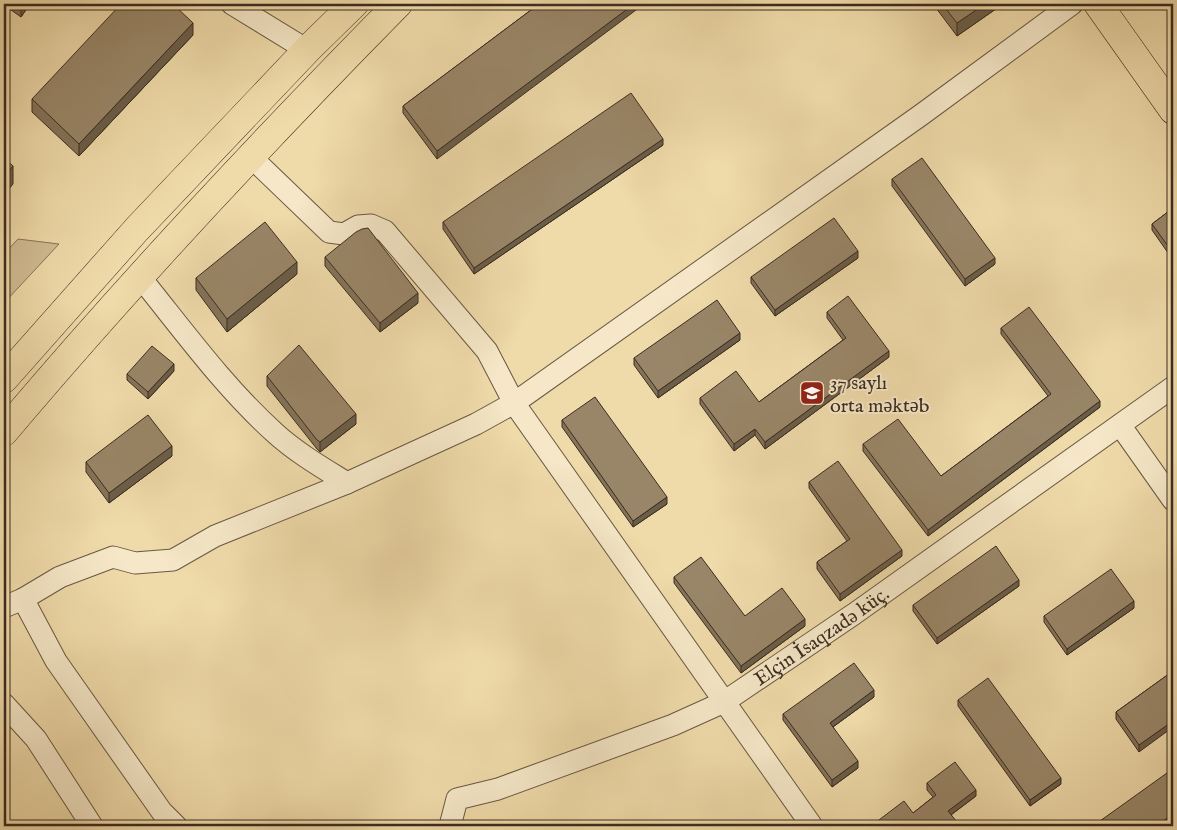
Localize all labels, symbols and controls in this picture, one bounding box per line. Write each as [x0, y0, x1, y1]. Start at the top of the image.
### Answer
place label: 37 saylı orta məktəb [830, 371, 930, 419]
school or university icon: 37 saylı orta məktəb [799, 380, 825, 406]
street label: Elçin İsaqzadə küç. [750, 582, 895, 692]

